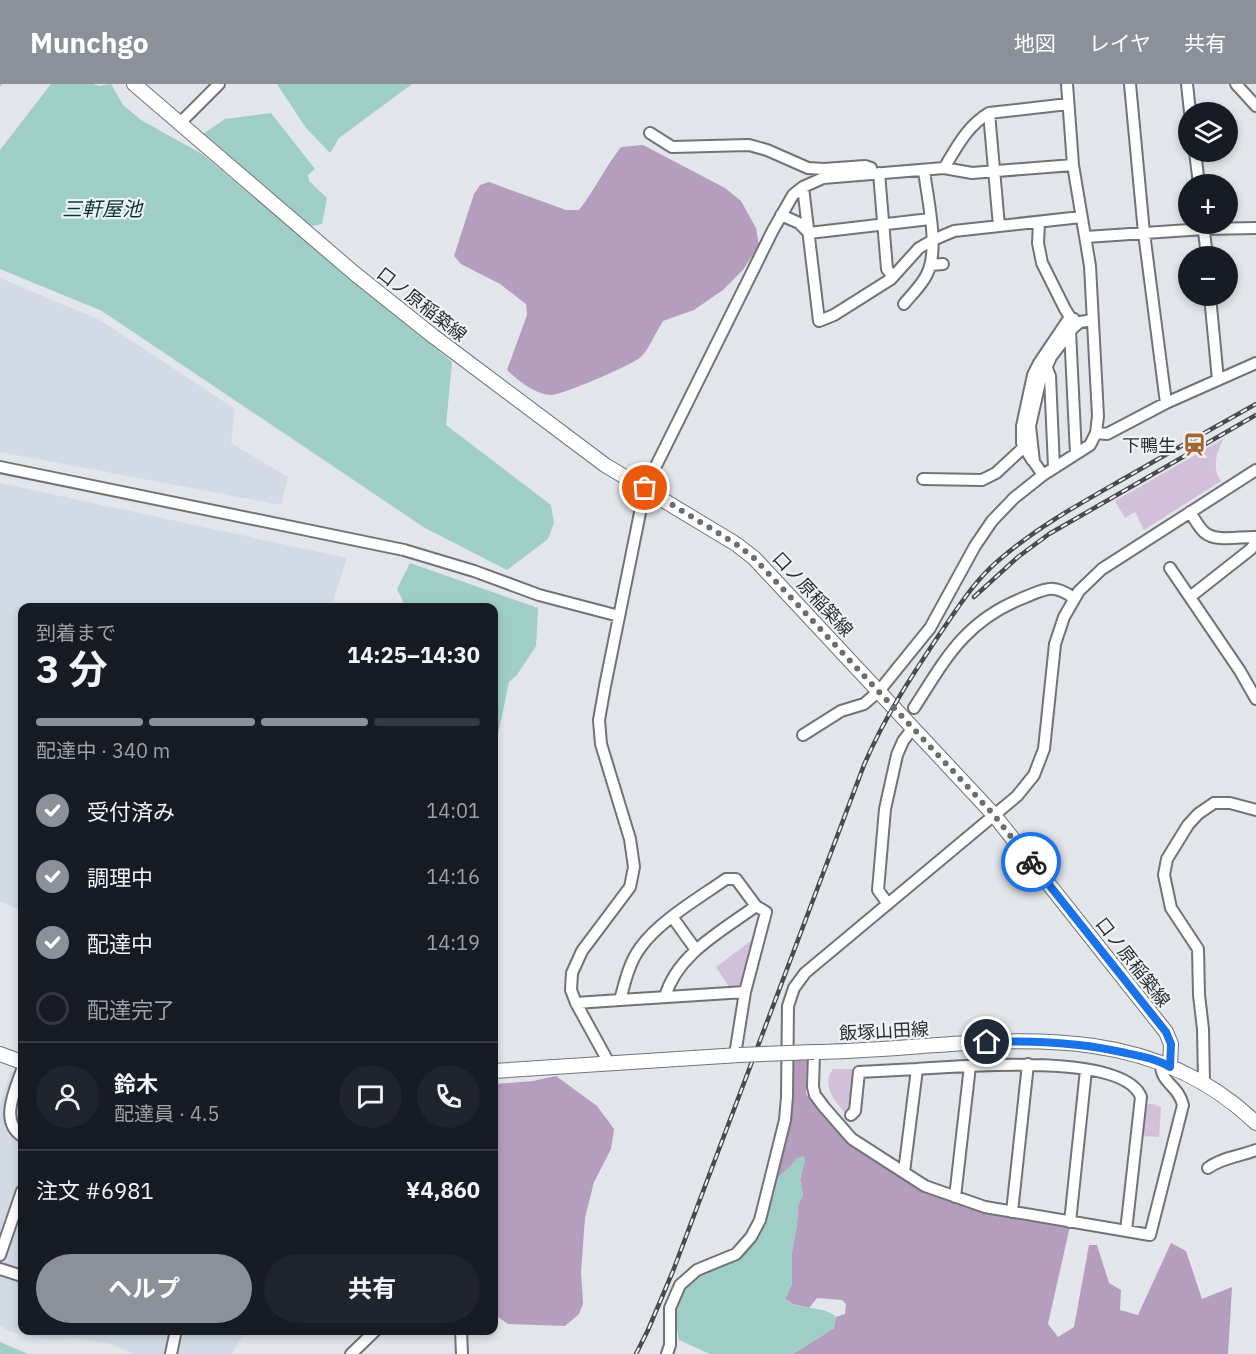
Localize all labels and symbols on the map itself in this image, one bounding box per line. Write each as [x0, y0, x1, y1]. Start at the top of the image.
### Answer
water label: 三軒屋池 [62, 195, 144, 222]
street label: 口ノ原稲築線 [372, 262, 472, 346]
station icon: 下鴨生 [1181, 432, 1207, 458]
place label: 下鴨生 [1122, 434, 1176, 457]
pin [619, 462, 670, 513]
street label: 口ノ原稲築線 [768, 547, 858, 641]
courier [1001, 832, 1061, 892]
street label: 口ノ原稲築線 [1091, 912, 1175, 1012]
pin [961, 1016, 1012, 1067]
street label: 飯塚山田線 [838, 1017, 930, 1045]

